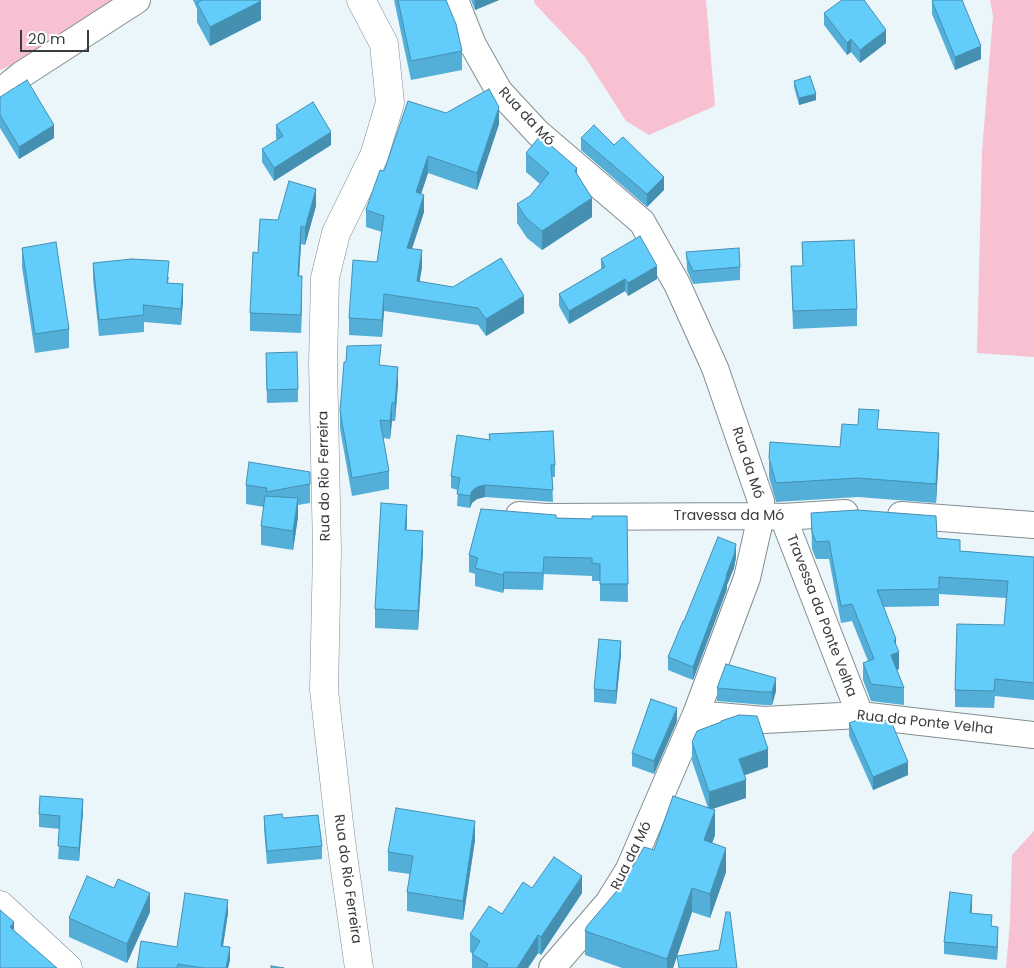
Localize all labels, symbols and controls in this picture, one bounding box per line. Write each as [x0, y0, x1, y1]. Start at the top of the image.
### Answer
scale bar [22, 20, 91, 52]
text: 20 m [28, 28, 66, 49]
street label: Rua da Mó [495, 84, 557, 150]
street label: Rua do Rio Ferreira [315, 411, 335, 541]
street label: Rua da Mó [728, 425, 766, 501]
street label: Travessa da Mó [674, 508, 784, 524]
street label: Travessa da Ponte Velha [782, 532, 860, 700]
street label: Rua da Ponte Velha [856, 707, 994, 739]
street label: Rua do Rio Ferreira [330, 813, 364, 945]
street label: Rua da Mó [608, 819, 656, 893]

